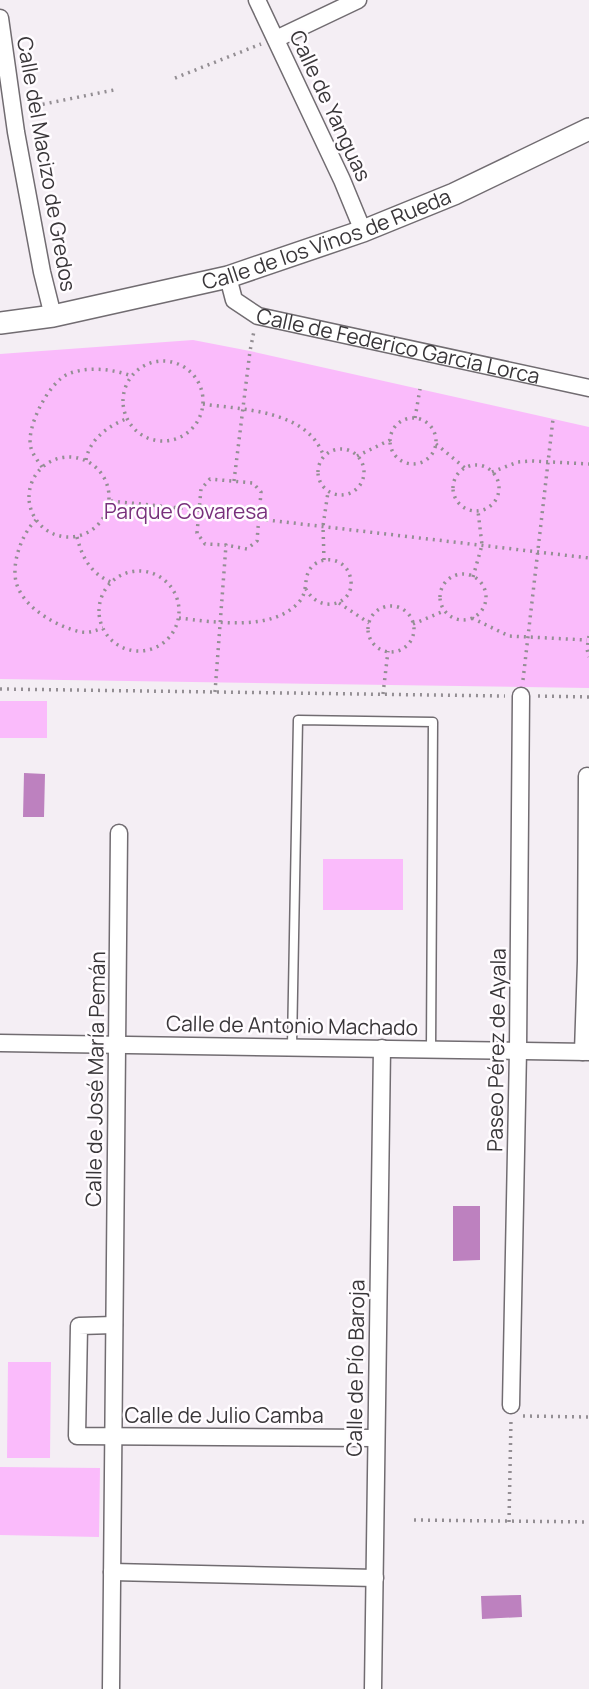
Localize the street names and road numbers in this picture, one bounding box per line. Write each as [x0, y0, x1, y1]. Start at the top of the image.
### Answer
street label: Calle de Yanguas [284, 26, 378, 186]
street label: Calle del Macizo de Gredos [11, 34, 83, 293]
street label: Calle de los Vinos de Rueda [199, 182, 455, 295]
street label: Calle de Federico García Lorca [254, 301, 543, 390]
street label: Paseo Pérez de Ayala [480, 948, 512, 1152]
street label: Calle de José María Pemán [79, 951, 111, 1207]
street label: Calle de Antonio Machado [166, 1009, 418, 1041]
street label: Calle de Pío Baroja [339, 1279, 371, 1457]
street label: Calle de Julio Camba [124, 1401, 324, 1429]

